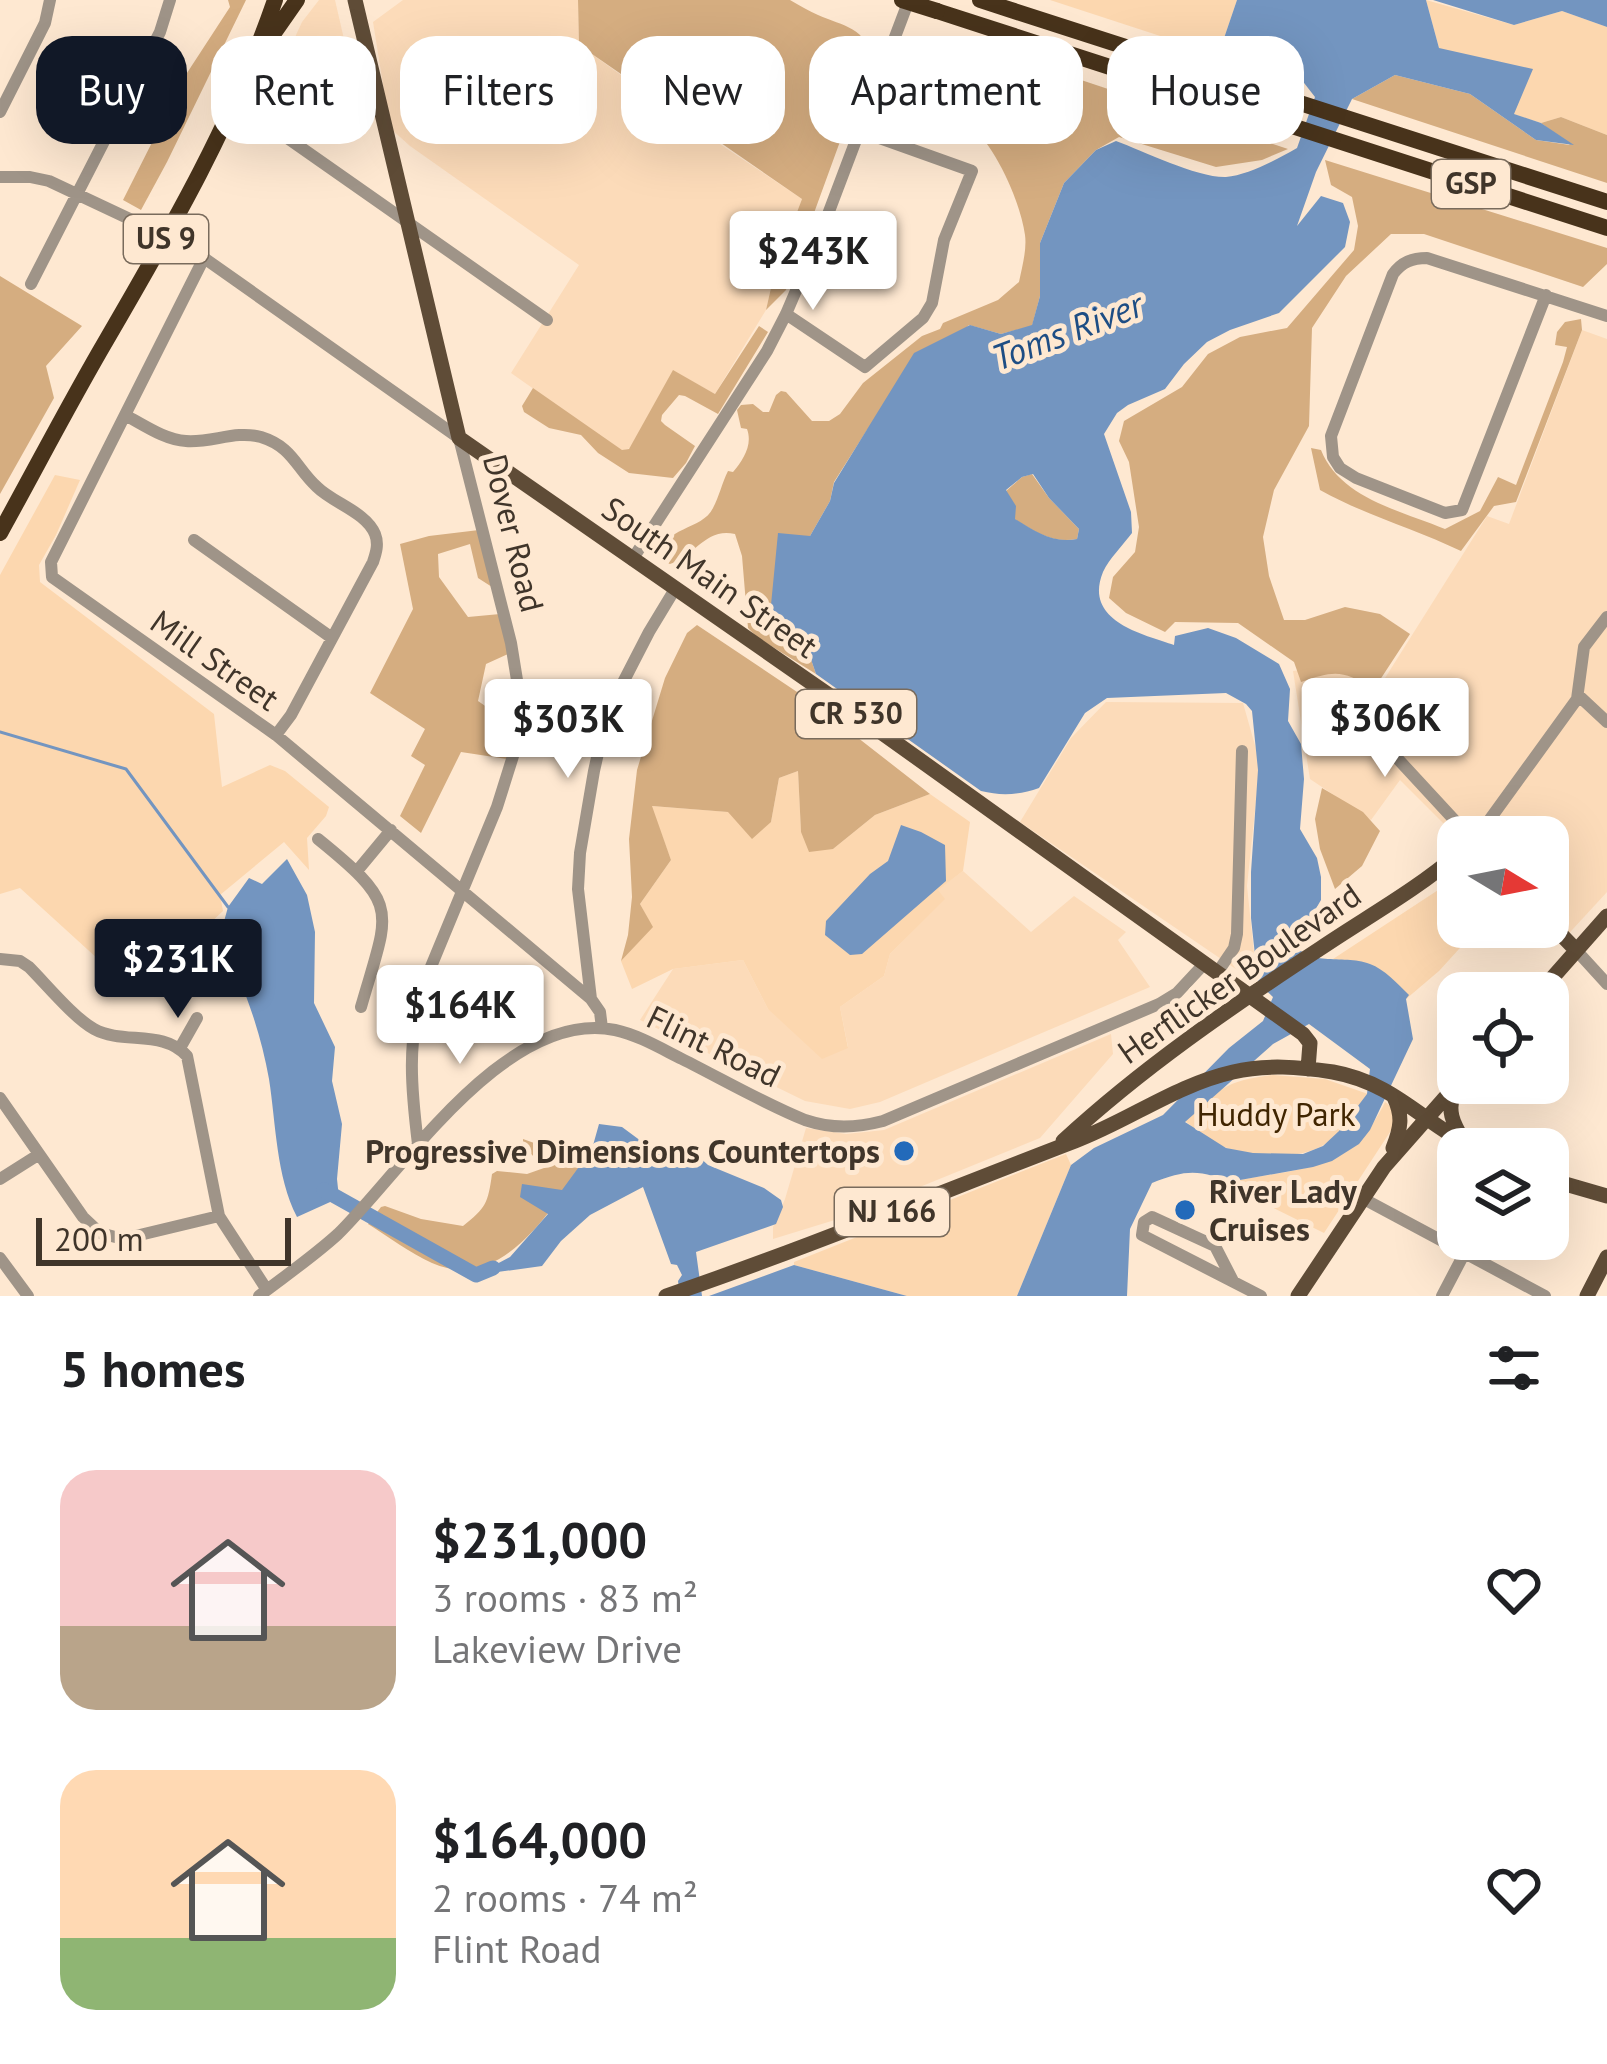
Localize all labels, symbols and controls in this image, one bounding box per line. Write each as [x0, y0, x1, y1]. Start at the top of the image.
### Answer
chip: Buy [36, 36, 187, 144]
chip: Rent [211, 36, 376, 144]
chip: Filters [400, 36, 597, 144]
chip: New [621, 36, 785, 144]
chip: Apartment [809, 36, 1083, 144]
chip: House [1107, 36, 1304, 144]
road number: GSP [1432, 160, 1510, 208]
pin: $243K [729, 211, 897, 313]
road number: US 9 [124, 215, 208, 263]
text: $243K [757, 224, 869, 275]
water label: Toms River [985, 280, 1151, 381]
street label: Dover Road [474, 450, 555, 616]
street label: South Main Street [594, 486, 826, 667]
street label: Mill Street [143, 600, 288, 719]
pin: $306K [1301, 678, 1469, 780]
pin: $303K [484, 679, 652, 781]
road number: CR 530 [796, 690, 916, 738]
text: $306K [1329, 691, 1441, 742]
text: $303K [512, 692, 624, 743]
north arrow [1437, 816, 1569, 948]
map controls [1437, 816, 1569, 1260]
street label: Herflicker Boulevard [1109, 873, 1369, 1073]
pin: $231K [94, 919, 262, 1021]
text: $231K [122, 932, 234, 983]
pin: $164K [376, 965, 544, 1067]
button: locate [1437, 972, 1569, 1104]
text: $164K [404, 978, 516, 1029]
street label: Flint Road [640, 995, 788, 1096]
park label: Huddy Park [1196, 1092, 1356, 1135]
button: layers [1437, 1128, 1569, 1260]
place label: Progressive Dimensions Countertops [365, 1129, 880, 1172]
marker: Progressive Dimensions Countertops [891, 1138, 917, 1164]
place label: River Lady Cruises [1209, 1169, 1358, 1250]
road number: NJ 166 [835, 1188, 949, 1236]
marker: River Lady Cruises [1172, 1197, 1198, 1223]
scale bar [36, 1212, 291, 1265]
text: 200 m [54, 1217, 144, 1260]
text: 5 homes [60, 1335, 246, 1401]
icon: filters [1481, 1335, 1547, 1401]
text: $231,000 [432, 1506, 647, 1572]
icon: home [156, 1518, 300, 1662]
icon: heart [1481, 1557, 1547, 1623]
text: 3 rooms · 83 m² [432, 1572, 698, 1623]
text: Lakeview Drive [432, 1623, 682, 1674]
text: $164,000 [432, 1806, 647, 1872]
icon: home [156, 1818, 300, 1962]
icon: heart [1481, 1857, 1547, 1923]
text: 2 rooms · 74 m² [432, 1872, 698, 1923]
text: Flint Road [432, 1923, 602, 1974]

